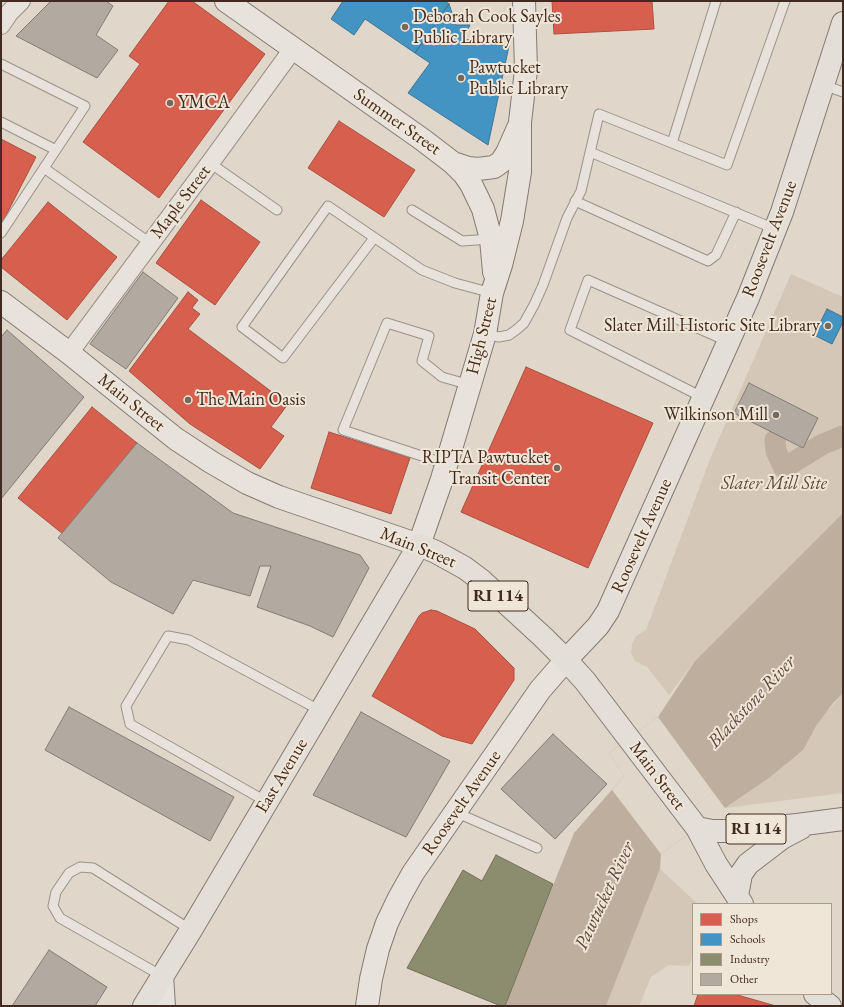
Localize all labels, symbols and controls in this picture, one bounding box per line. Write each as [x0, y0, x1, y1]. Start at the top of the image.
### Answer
place label: Deborah Cook Sayles Public Library [413, 6, 561, 48]
marker: Deborah Cook Sayles Public Library [400, 22, 410, 32]
place label: Pawtucket Public Library [469, 57, 568, 100]
marker: Pawtucket Public Library [456, 73, 466, 83]
street label: Summer Street [349, 84, 445, 160]
place label: YMCA [178, 92, 230, 114]
marker: YMCA [165, 98, 175, 108]
street label: Maple Street [146, 161, 216, 243]
street label: Roosevelt Avenue [738, 178, 802, 300]
street label: High Street [462, 295, 502, 377]
place label: Slater Mill Historic Site Library [604, 315, 820, 337]
marker: Slater Mill Historic Site Library [823, 321, 833, 331]
street label: Main Street [93, 369, 169, 437]
place label: The Main Oasis [196, 389, 305, 411]
marker: The Main Oasis [183, 395, 193, 405]
place label: Wilkinson Mill [664, 404, 768, 426]
marker: Wilkinson Mill [771, 410, 781, 420]
place label: RIPTA Pawtucket Transit Center [422, 447, 549, 490]
marker: RIPTA Pawtucket Transit Center [552, 463, 562, 473]
park label: Slater Mill Site [721, 473, 827, 495]
street label: Roosevelt Avenue [607, 475, 677, 597]
street label: Main Street [377, 523, 459, 573]
road number: RI 114 [468, 581, 528, 611]
water label: Blackstone River [703, 651, 801, 753]
street label: East Avenue [251, 735, 313, 817]
street label: Main Street [624, 738, 690, 814]
street label: Roosevelt Avenue [418, 746, 506, 860]
road number: RI 114 [726, 814, 786, 844]
water label: Pawtucket River [570, 839, 640, 953]
legend [692, 903, 832, 995]
text: Shops [730, 911, 758, 927]
text: Schools [730, 931, 765, 947]
text: Industry [730, 951, 770, 967]
text: Other [730, 971, 758, 987]

